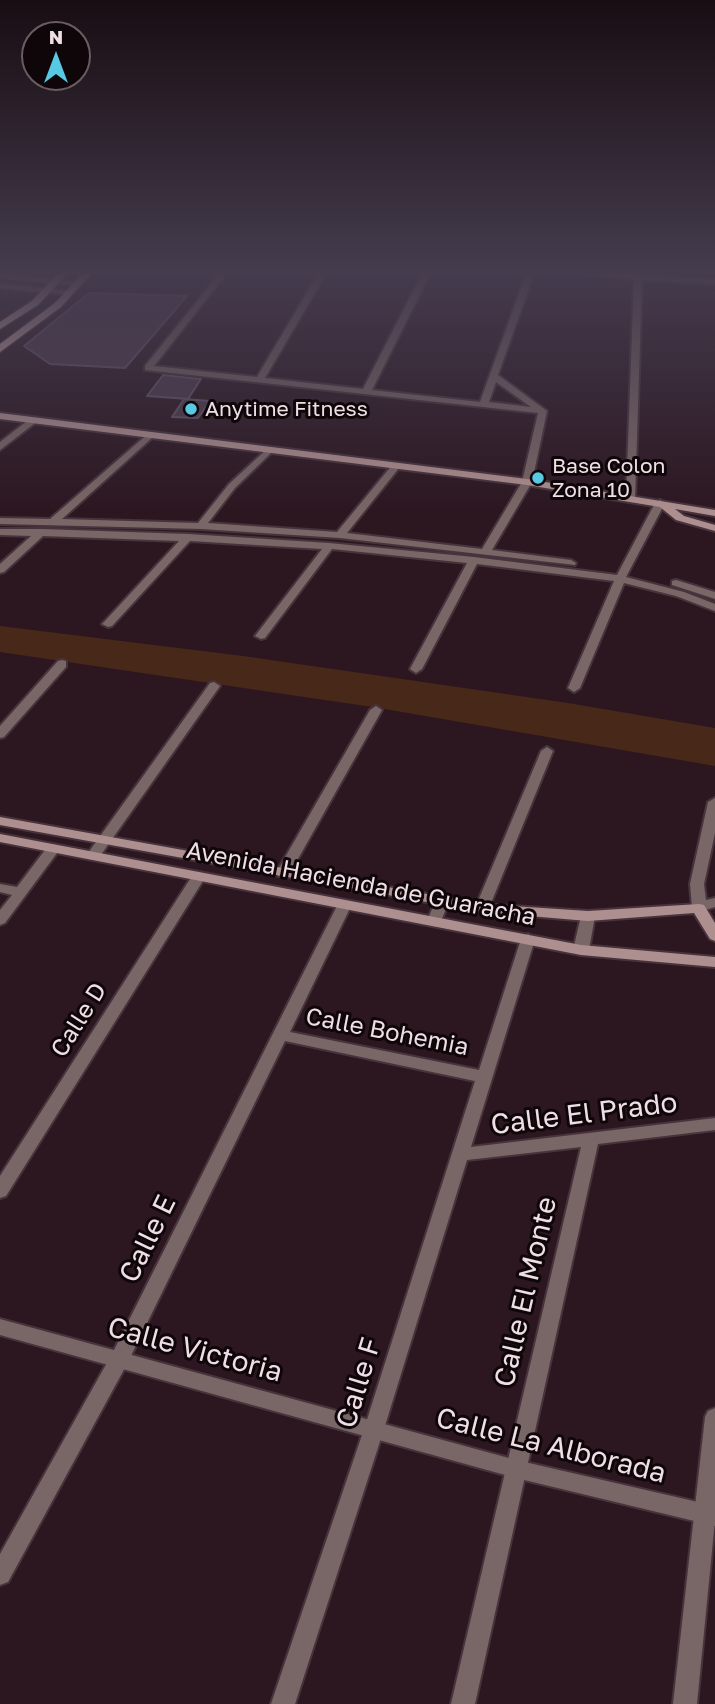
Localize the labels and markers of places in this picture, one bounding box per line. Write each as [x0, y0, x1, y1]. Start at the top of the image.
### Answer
place label: Anytime Fitness [205, 396, 368, 422]
marker: Anytime Fitness [183, 401, 199, 417]
place label: Base Colon Zona 10 [552, 453, 665, 503]
marker: Base Colon Zona 10 [530, 470, 546, 486]

